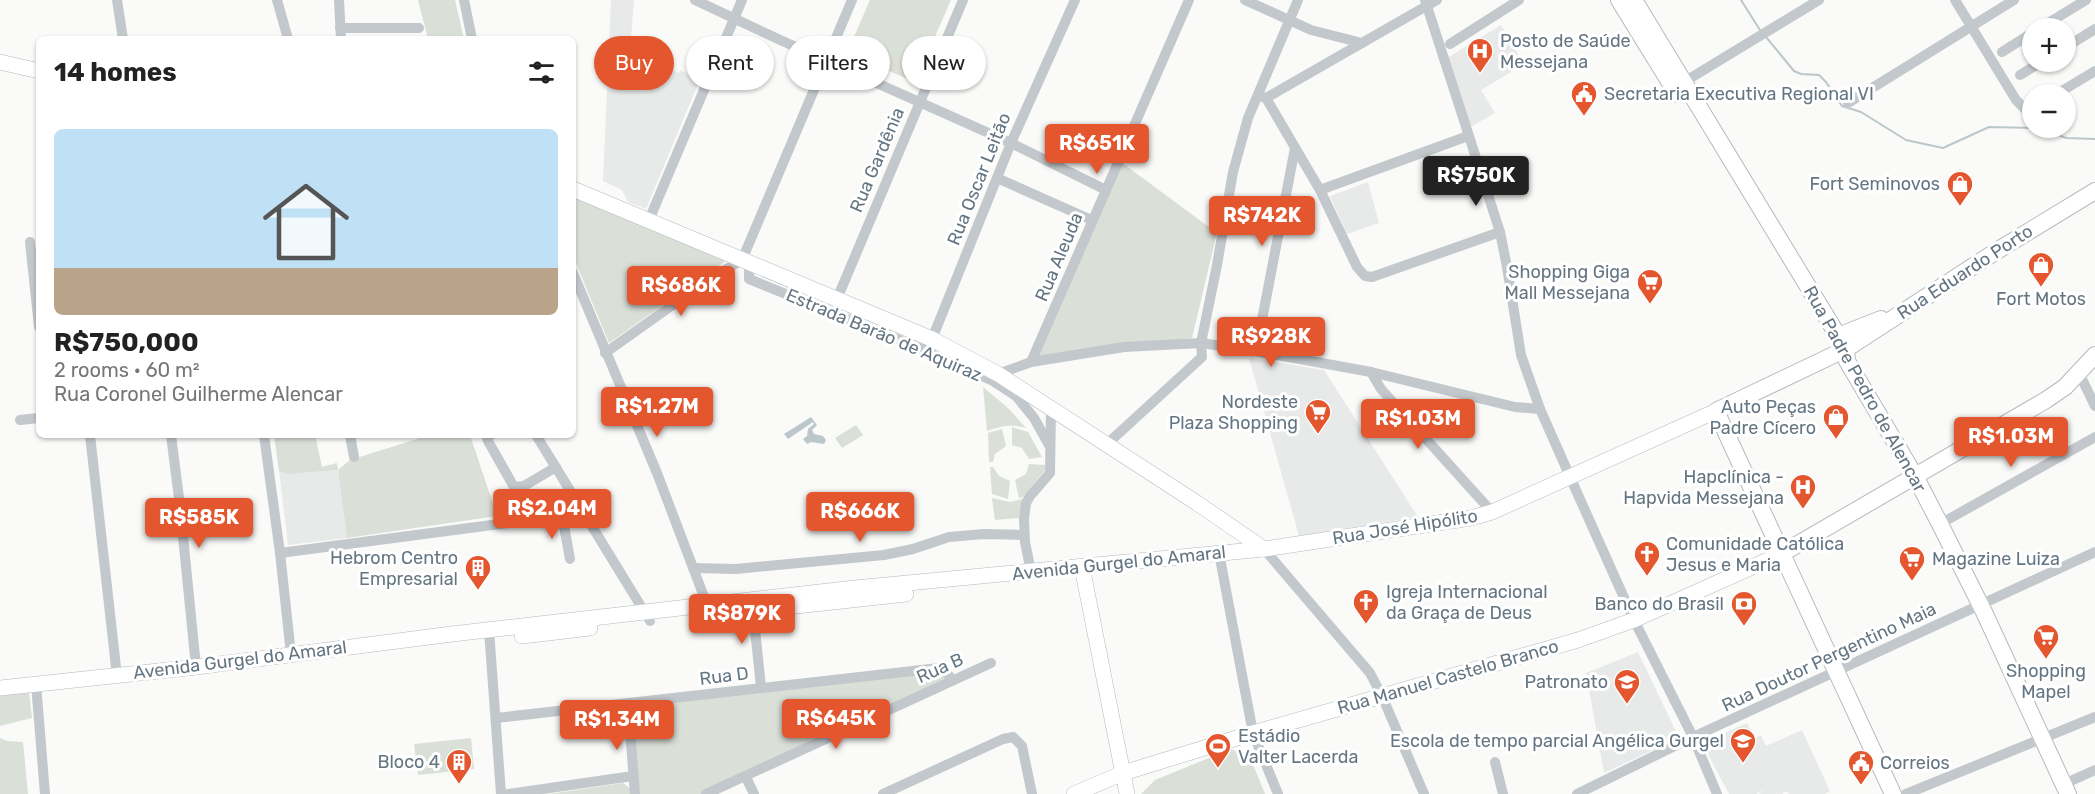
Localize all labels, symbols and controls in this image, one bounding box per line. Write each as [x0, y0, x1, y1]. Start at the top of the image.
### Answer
map controls [2022, 18, 2076, 138]
button: + [2022, 18, 2076, 72]
place label: Posto de Saúde Messejana [1500, 30, 1631, 73]
chip: Buy [594, 36, 674, 90]
chip: Rent [686, 36, 774, 90]
chip: Filters [786, 36, 890, 90]
chip: New [902, 36, 986, 90]
hospital icon: Posto de Saúde Messejana [1465, 36, 1495, 74]
icon: filters [525, 56, 558, 89]
text: 14 homes [54, 57, 177, 88]
public building icon: Secretaria Executiva Regional VI [1569, 79, 1599, 117]
place label: Secretaria Executiva Regional VI [1604, 83, 1874, 105]
button: − [2022, 84, 2076, 138]
street label: Rua Gardênia [845, 104, 909, 216]
street label: Rua Oscar Leitão [942, 110, 1016, 248]
pin: R$651K [1048, 124, 1146, 175]
text: R$651K [1059, 131, 1135, 155]
pin: R$750K [1427, 156, 1525, 207]
text: R$750K [1437, 163, 1515, 187]
icon: home [252, 168, 360, 276]
shop icon: Fort Seminovos [1945, 169, 1975, 207]
place label: Fort Seminovos [1809, 173, 1940, 195]
pin: R$742K [1213, 196, 1311, 247]
text: R$742K [1223, 203, 1301, 227]
street label: Rua Aleuda [1030, 209, 1088, 305]
street label: Rua Eduardo Porto [1893, 220, 2037, 324]
shop icon: Fort Motos [2026, 250, 2056, 288]
place label: Shopping Giga Mall Messejana [1504, 261, 1630, 304]
pin: R$686K [632, 266, 730, 317]
supermarket icon: Shopping Giga Mall Messejana [1635, 267, 1665, 305]
text: R$686K [641, 273, 721, 297]
street label: Rua Padre Pedro de Alencar [1799, 282, 1931, 496]
street label: Estrada Barão de Aquiraz [783, 284, 985, 386]
place label: Fort Motos [1996, 288, 2086, 310]
pin: R$928K [1222, 317, 1320, 368]
text: R$928K [1231, 324, 1311, 348]
text: R$750,000 [54, 327, 199, 358]
text: 2 rooms · 60 m² [54, 358, 200, 382]
text: Rua Coronel Guilherme Alencar [54, 382, 343, 406]
pin: R$1.27M [602, 387, 712, 438]
place label: Nordeste Plaza Shopping [1169, 391, 1298, 434]
text: R$1.27M [615, 394, 699, 418]
place label: Auto Peças Padre Cícero [1709, 396, 1816, 439]
supermarket icon: Nordeste Plaza Shopping [1303, 397, 1333, 435]
pin: R$1.03M [1363, 399, 1473, 450]
shop icon: Auto Peças Padre Cícero [1821, 402, 1851, 440]
text: R$1.03M [1375, 406, 1461, 430]
pin: R$1.03M [1956, 417, 2066, 468]
text: R$1.03M [1968, 424, 2054, 448]
place label: Hapclínica - Hapvida Messejana [1623, 466, 1784, 509]
hospital icon: Hapclínica - Hapvida Messejana [1788, 472, 1818, 510]
pin: R$2.04M [497, 489, 607, 540]
pin: R$666K [811, 492, 909, 543]
text: R$2.04M [507, 496, 597, 520]
pin: R$585K [150, 498, 248, 549]
text: R$666K [820, 499, 900, 523]
text: R$585K [159, 505, 239, 529]
street label: Rua José Hipólito [1331, 505, 1479, 549]
place label: Comunidade Católica Jesus e Maria [1666, 533, 1844, 576]
church icon: Comunidade Católica Jesus e Maria [1632, 539, 1662, 577]
street label: Avenida Gurgel do Amaral [1011, 541, 1227, 585]
supermarket icon: Magazine Luiza [1897, 544, 1927, 582]
place label: Hebrom Centro Empresarial [330, 547, 458, 590]
place label: Magazine Luiza [1932, 548, 2060, 570]
building icon: Hebrom Centro Empresarial [463, 553, 493, 591]
place label: Igreja Internacional da Graça de Deus [1386, 581, 1548, 624]
church icon: Igreja Internacional da Graça de Deus [1351, 587, 1381, 625]
bank icon: Banco do Brasil [1729, 589, 1759, 627]
place label: Banco do Brasil [1594, 593, 1724, 615]
pin: R$879K [693, 594, 791, 645]
street label: Rua Doutor Pergentino Maia [1718, 598, 1940, 716]
text: R$879K [703, 601, 781, 625]
supermarket icon: Shopping Mapel [2031, 622, 2061, 660]
street label: Rua Manuel Castelo Branco [1335, 635, 1561, 719]
street label: Avenida Gurgel do Amaral [132, 636, 348, 684]
street label: Rua B [913, 648, 967, 688]
place label: Shopping Mapel [2006, 660, 2086, 703]
street label: Rua D [698, 662, 750, 690]
school or university icon: Patronato [1612, 667, 1642, 705]
place label: Patronato [1525, 671, 1608, 693]
pin: R$645K [787, 699, 885, 750]
pin: R$1.34M [562, 700, 672, 751]
text: R$645K [796, 706, 876, 730]
text: R$1.34M [574, 707, 660, 731]
place label: Estádio Valter Lacerda [1238, 725, 1358, 768]
school or university icon: Escola de tempo parcial Angélica Gurgel [1728, 726, 1758, 764]
place label: Escola de tempo parcial Angélica Gurgel [1390, 730, 1724, 752]
sports icon: Estádio Valter Lacerda [1203, 731, 1233, 769]
building icon: Bloco 4 [444, 747, 474, 785]
public building icon: Correios [1846, 748, 1876, 786]
place label: Bloco 4 [377, 751, 440, 773]
place label: Correios [1880, 752, 1950, 774]

